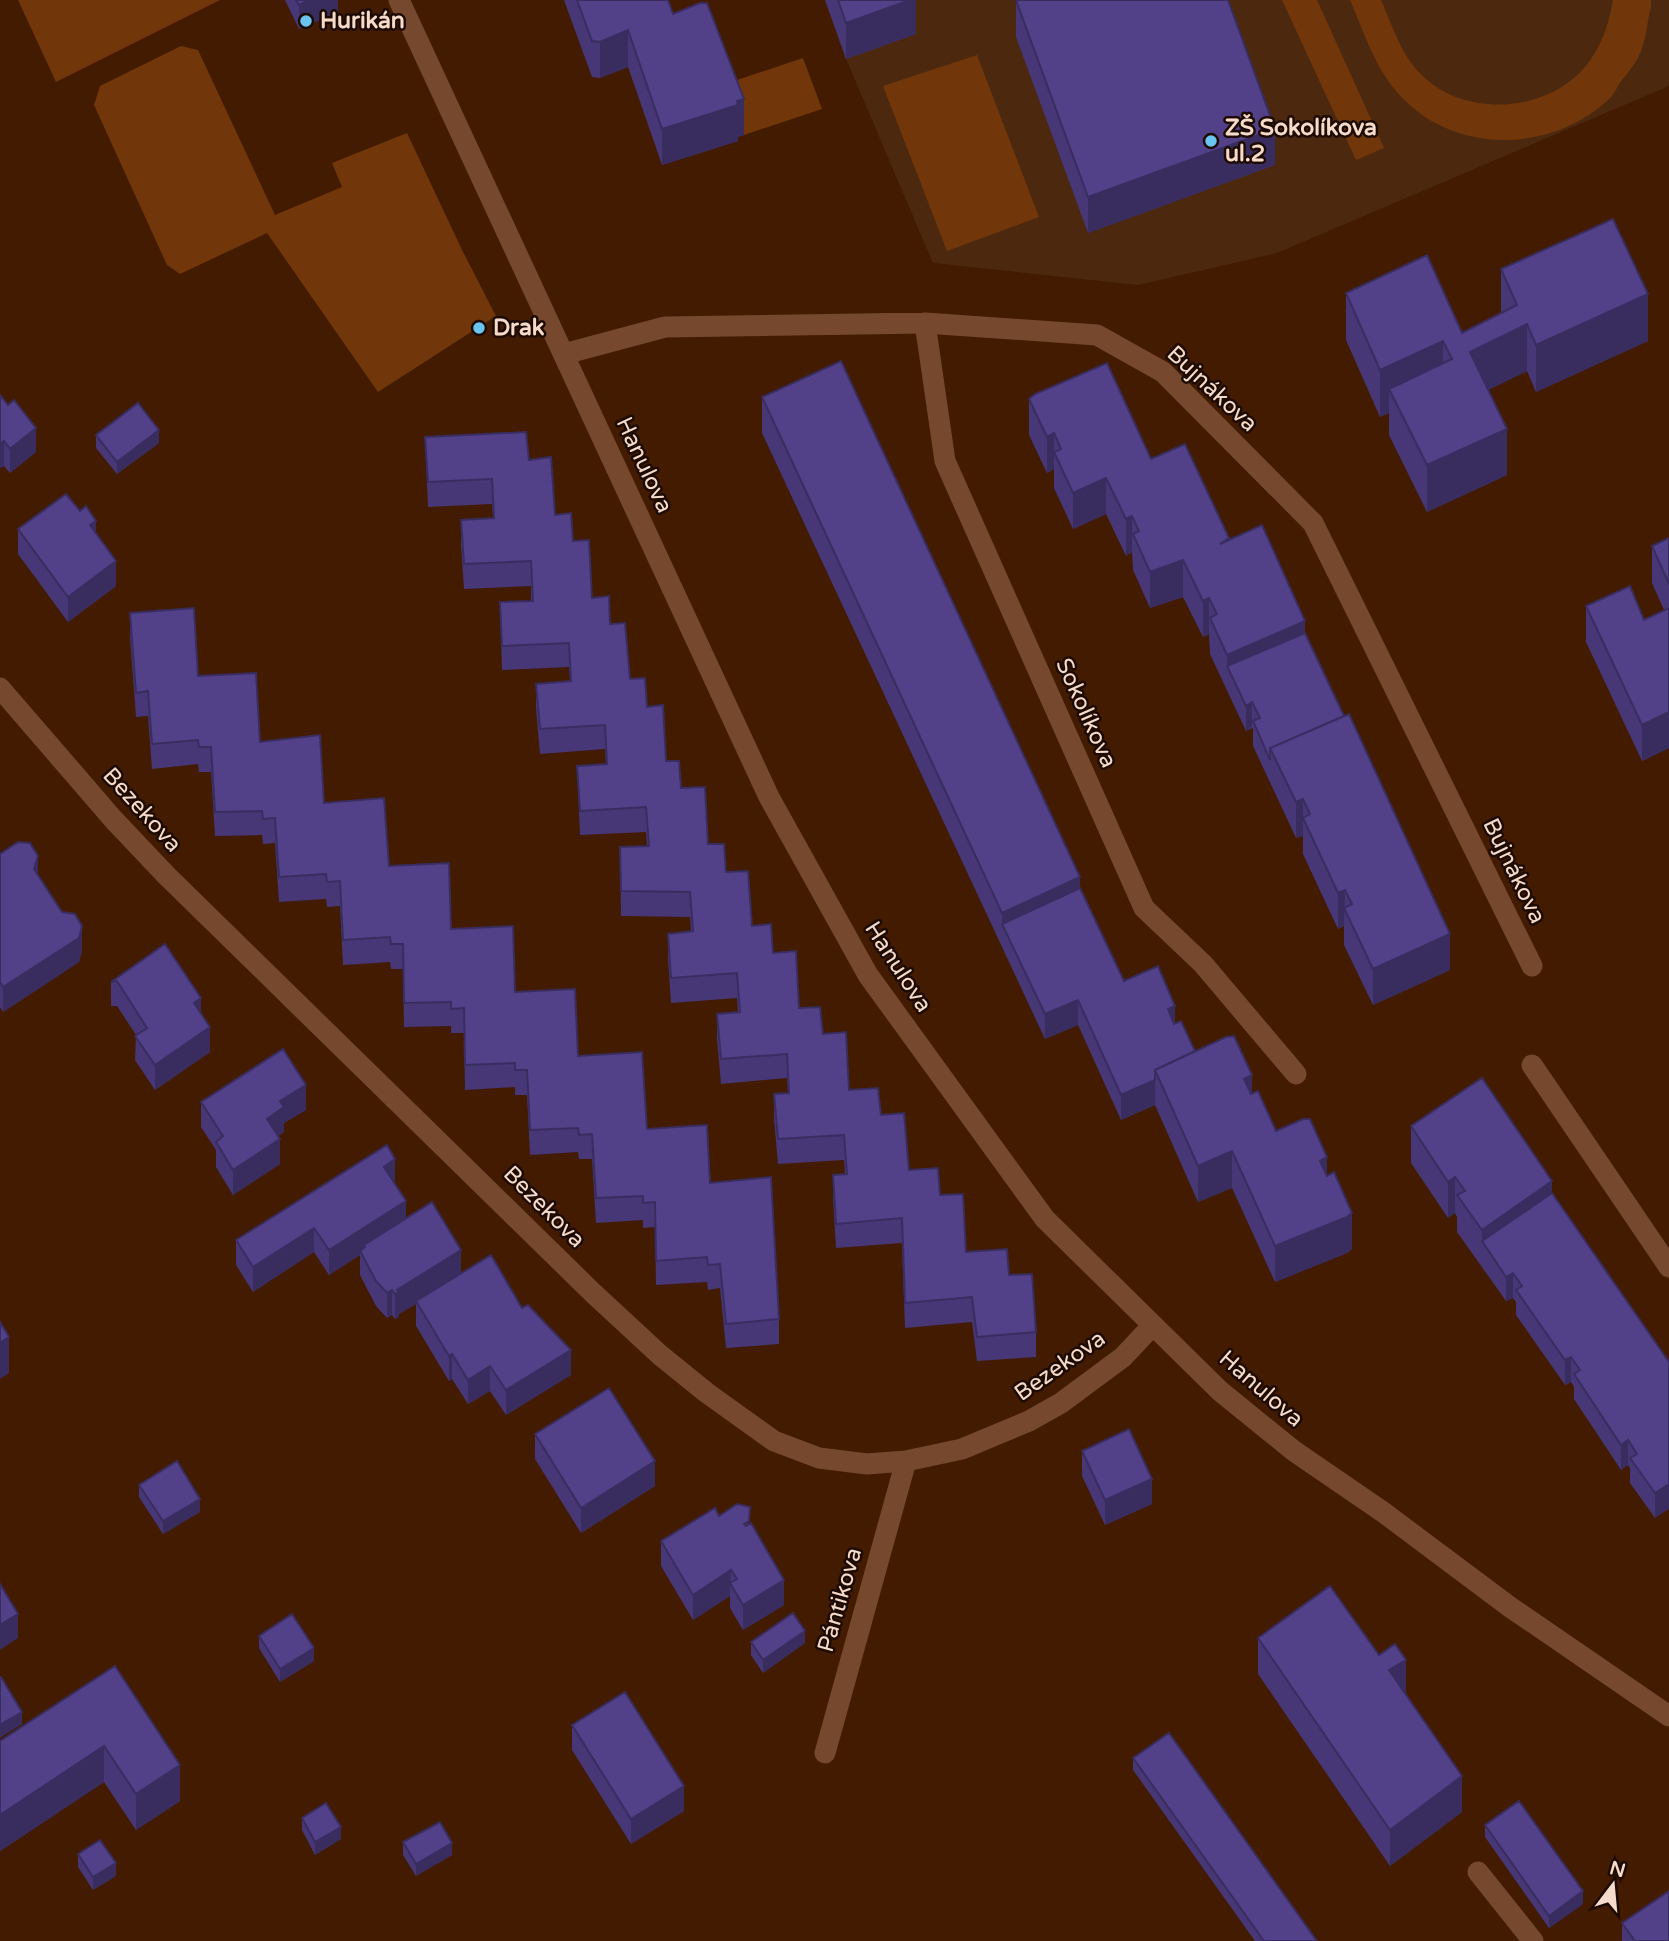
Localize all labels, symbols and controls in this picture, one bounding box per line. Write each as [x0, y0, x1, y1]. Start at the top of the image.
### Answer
place label: Hurikán [320, 7, 405, 35]
marker: Hurikán [298, 13, 314, 29]
place label: ZŠ Sokolíkova ul.2 [1225, 114, 1377, 168]
marker: ZŠ Sokolíkova ul.2 [1203, 133, 1219, 149]
place label: Drak [493, 314, 545, 342]
marker: Drak [471, 320, 487, 336]
street label: Bujnákova [1161, 340, 1263, 438]
street label: Hanulova [610, 413, 678, 517]
street label: Sokolíkova [1049, 654, 1123, 772]
street label: Bezekova [97, 762, 187, 858]
street label: Bujnákova [1476, 814, 1552, 928]
street label: Hanulova [858, 916, 938, 1018]
street label: Bezekova [497, 1160, 591, 1254]
street label: Bezekova [1009, 1325, 1111, 1407]
street label: Hanulova [1213, 1345, 1309, 1433]
street label: Pántikova [812, 1545, 868, 1655]
north arrow [1578, 1850, 1648, 1920]
text: N [1607, 1857, 1628, 1882]

